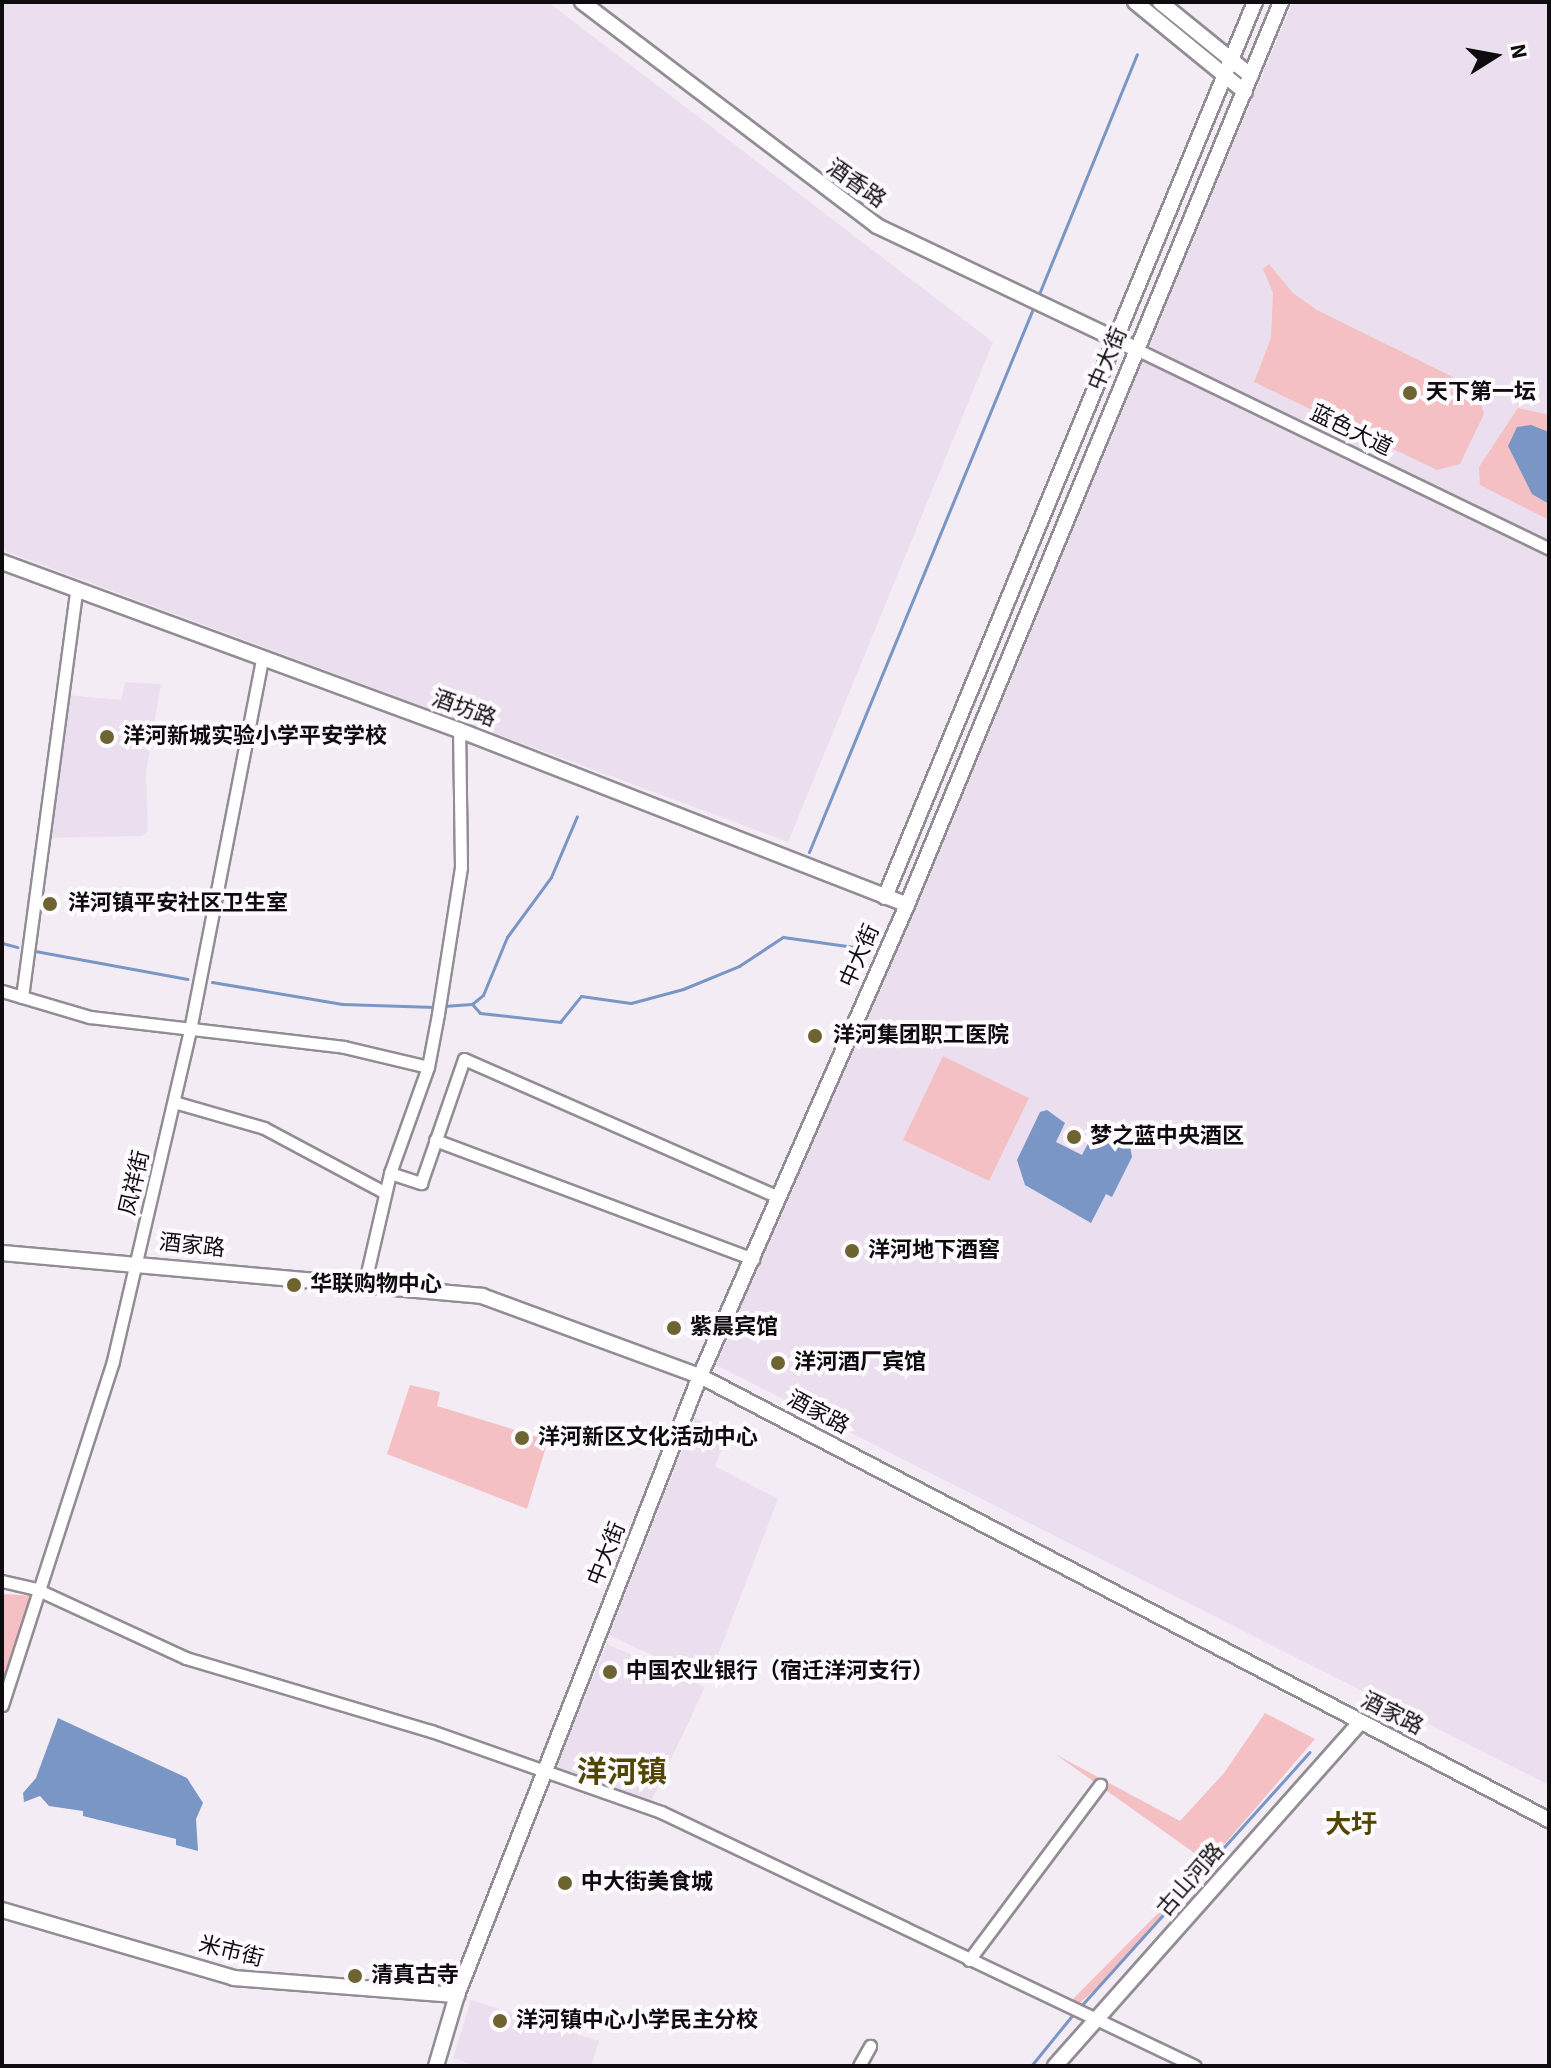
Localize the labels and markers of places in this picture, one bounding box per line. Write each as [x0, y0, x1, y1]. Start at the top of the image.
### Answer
place label: 天下第一坛 [1426, 380, 1536, 406]
marker: 天下第一坛 [1401, 384, 1419, 402]
place label: 洋河新城实验小学平安学校 [123, 724, 387, 750]
marker: 洋河新城实验小学平安学校 [98, 728, 116, 746]
place label: 洋河镇平安社区卫生室 [68, 891, 288, 917]
marker: 洋河镇平安社区卫生室 [39, 893, 61, 915]
place label: 洋河集团职工医院 [833, 1023, 1009, 1049]
marker: 洋河集团职工医院 [804, 1025, 826, 1047]
place label: 梦之蓝中央酒区 [1090, 1124, 1244, 1150]
marker: 梦之蓝中央酒区 [1065, 1128, 1083, 1146]
place label: 洋河地下酒窖 [868, 1238, 1000, 1264]
marker: 洋河地下酒窖 [843, 1242, 861, 1260]
place label: 华联购物中心 [310, 1272, 442, 1298]
marker: 华联购物中心 [285, 1276, 303, 1294]
place label: 紫晨宾馆 [690, 1315, 778, 1341]
marker: 紫晨宾馆 [665, 1319, 683, 1337]
place label: 洋河酒厂宾馆 [794, 1350, 926, 1376]
marker: 洋河酒厂宾馆 [769, 1354, 787, 1372]
place label: 洋河新区文化活动中心 [538, 1425, 758, 1451]
marker: 洋河新区文化活动中心 [513, 1429, 531, 1447]
place label: 中国农业银行（宿迁洋河支行） [626, 1659, 934, 1685]
marker: 中国农业银行（宿迁洋河支行） [601, 1663, 619, 1681]
place label: 中大街美食城 [581, 1870, 713, 1896]
marker: 中大街美食城 [556, 1874, 574, 1892]
place label: 清真古寺 [371, 1963, 459, 1989]
marker: 清真古寺 [346, 1967, 364, 1985]
place label: 洋河镇中心小学民主分校 [516, 2008, 758, 2034]
marker: 洋河镇中心小学民主分校 [491, 2012, 509, 2030]

